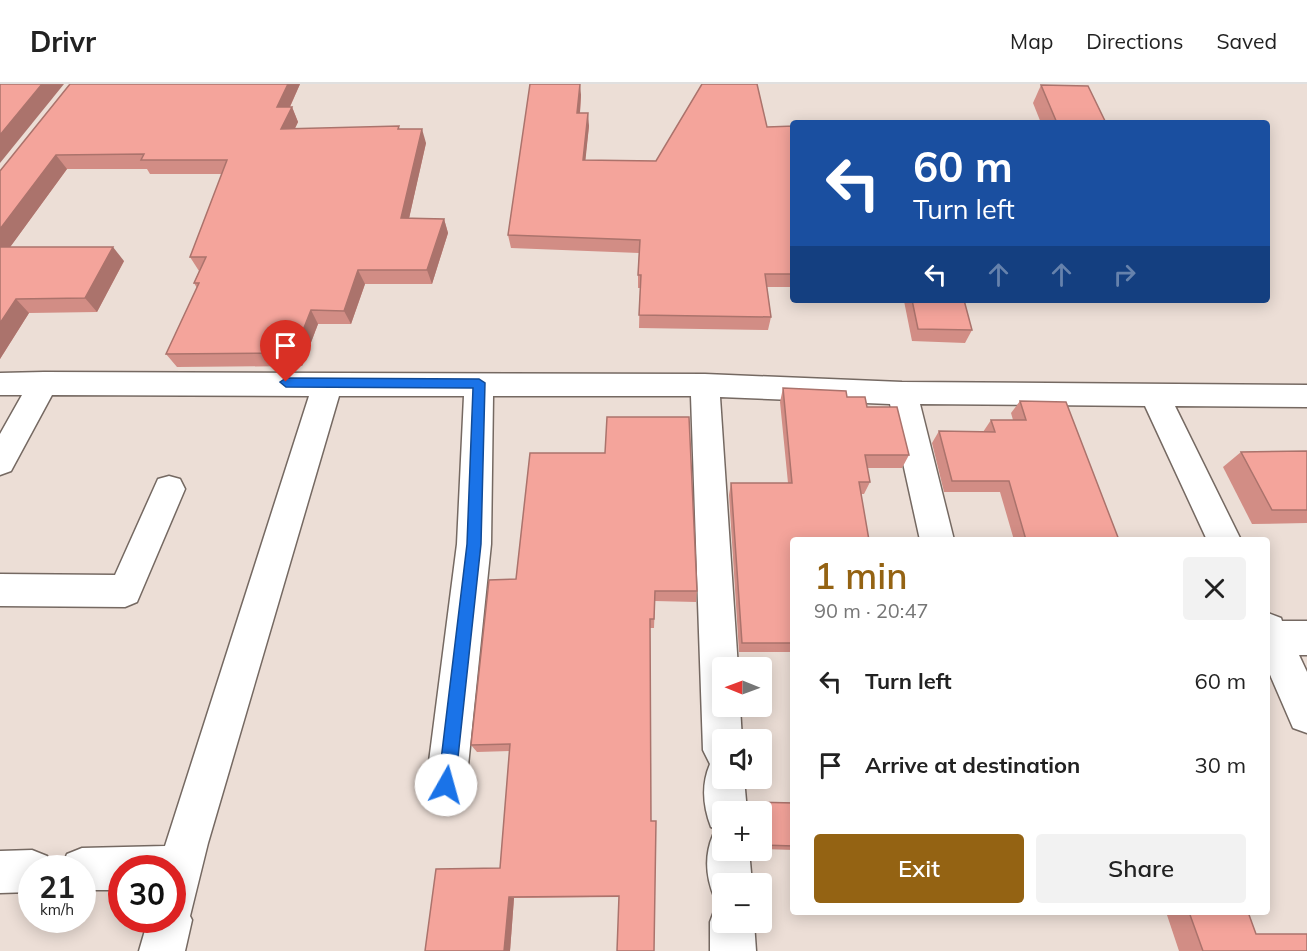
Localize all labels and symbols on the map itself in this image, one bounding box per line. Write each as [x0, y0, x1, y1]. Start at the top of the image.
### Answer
pin [260, 320, 311, 382]
north arrow [712, 657, 772, 717]
position arrow [414, 753, 478, 817]
speed limit sign: 30 [108, 855, 186, 933]

